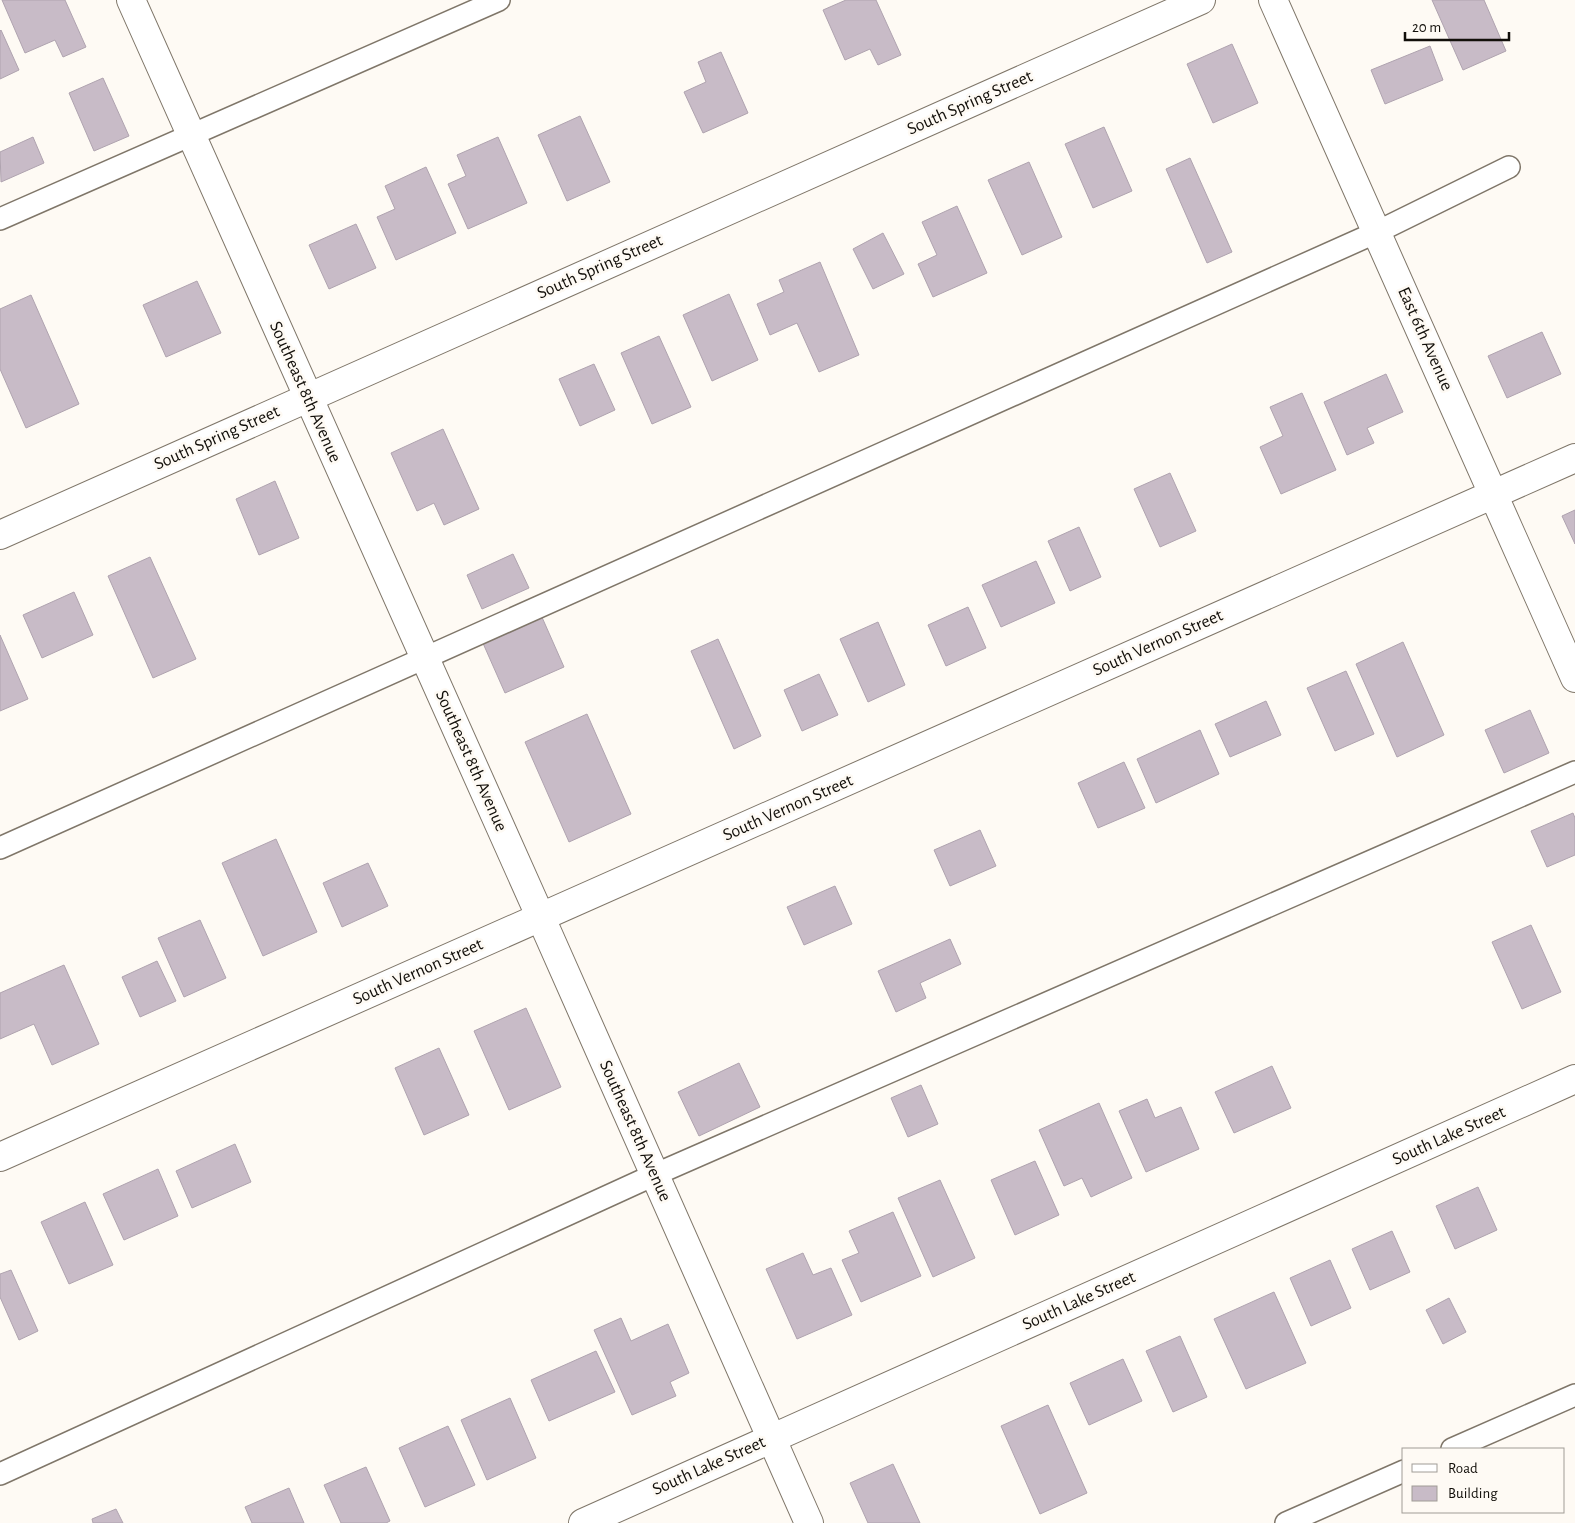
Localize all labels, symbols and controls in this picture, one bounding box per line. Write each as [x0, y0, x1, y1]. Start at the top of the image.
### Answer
scale bar [1405, 10, 1509, 42]
text: 20 m [1412, 20, 1441, 35]
street label: South Spring Street [905, 67, 1036, 139]
street label: South Spring Street [535, 231, 666, 303]
street label: East 6th Avenue [1394, 285, 1456, 393]
street label: Southeast 8th Avenue [266, 319, 344, 465]
street label: South Spring Street [152, 402, 283, 474]
street label: South Vernon Street [1090, 606, 1226, 680]
street label: Southeast 8th Avenue [432, 688, 510, 834]
street label: South Vernon Street [720, 771, 856, 845]
street label: South Vernon Street [350, 935, 486, 1009]
street label: Southeast 8th Avenue [596, 1058, 674, 1204]
street label: South Lake Street [1390, 1103, 1508, 1169]
street label: South Lake Street [1020, 1268, 1138, 1334]
street label: South Lake Street [650, 1433, 768, 1499]
legend [1402, 1448, 1565, 1513]
text: Road [1448, 1461, 1478, 1476]
text: Building [1448, 1486, 1498, 1501]

